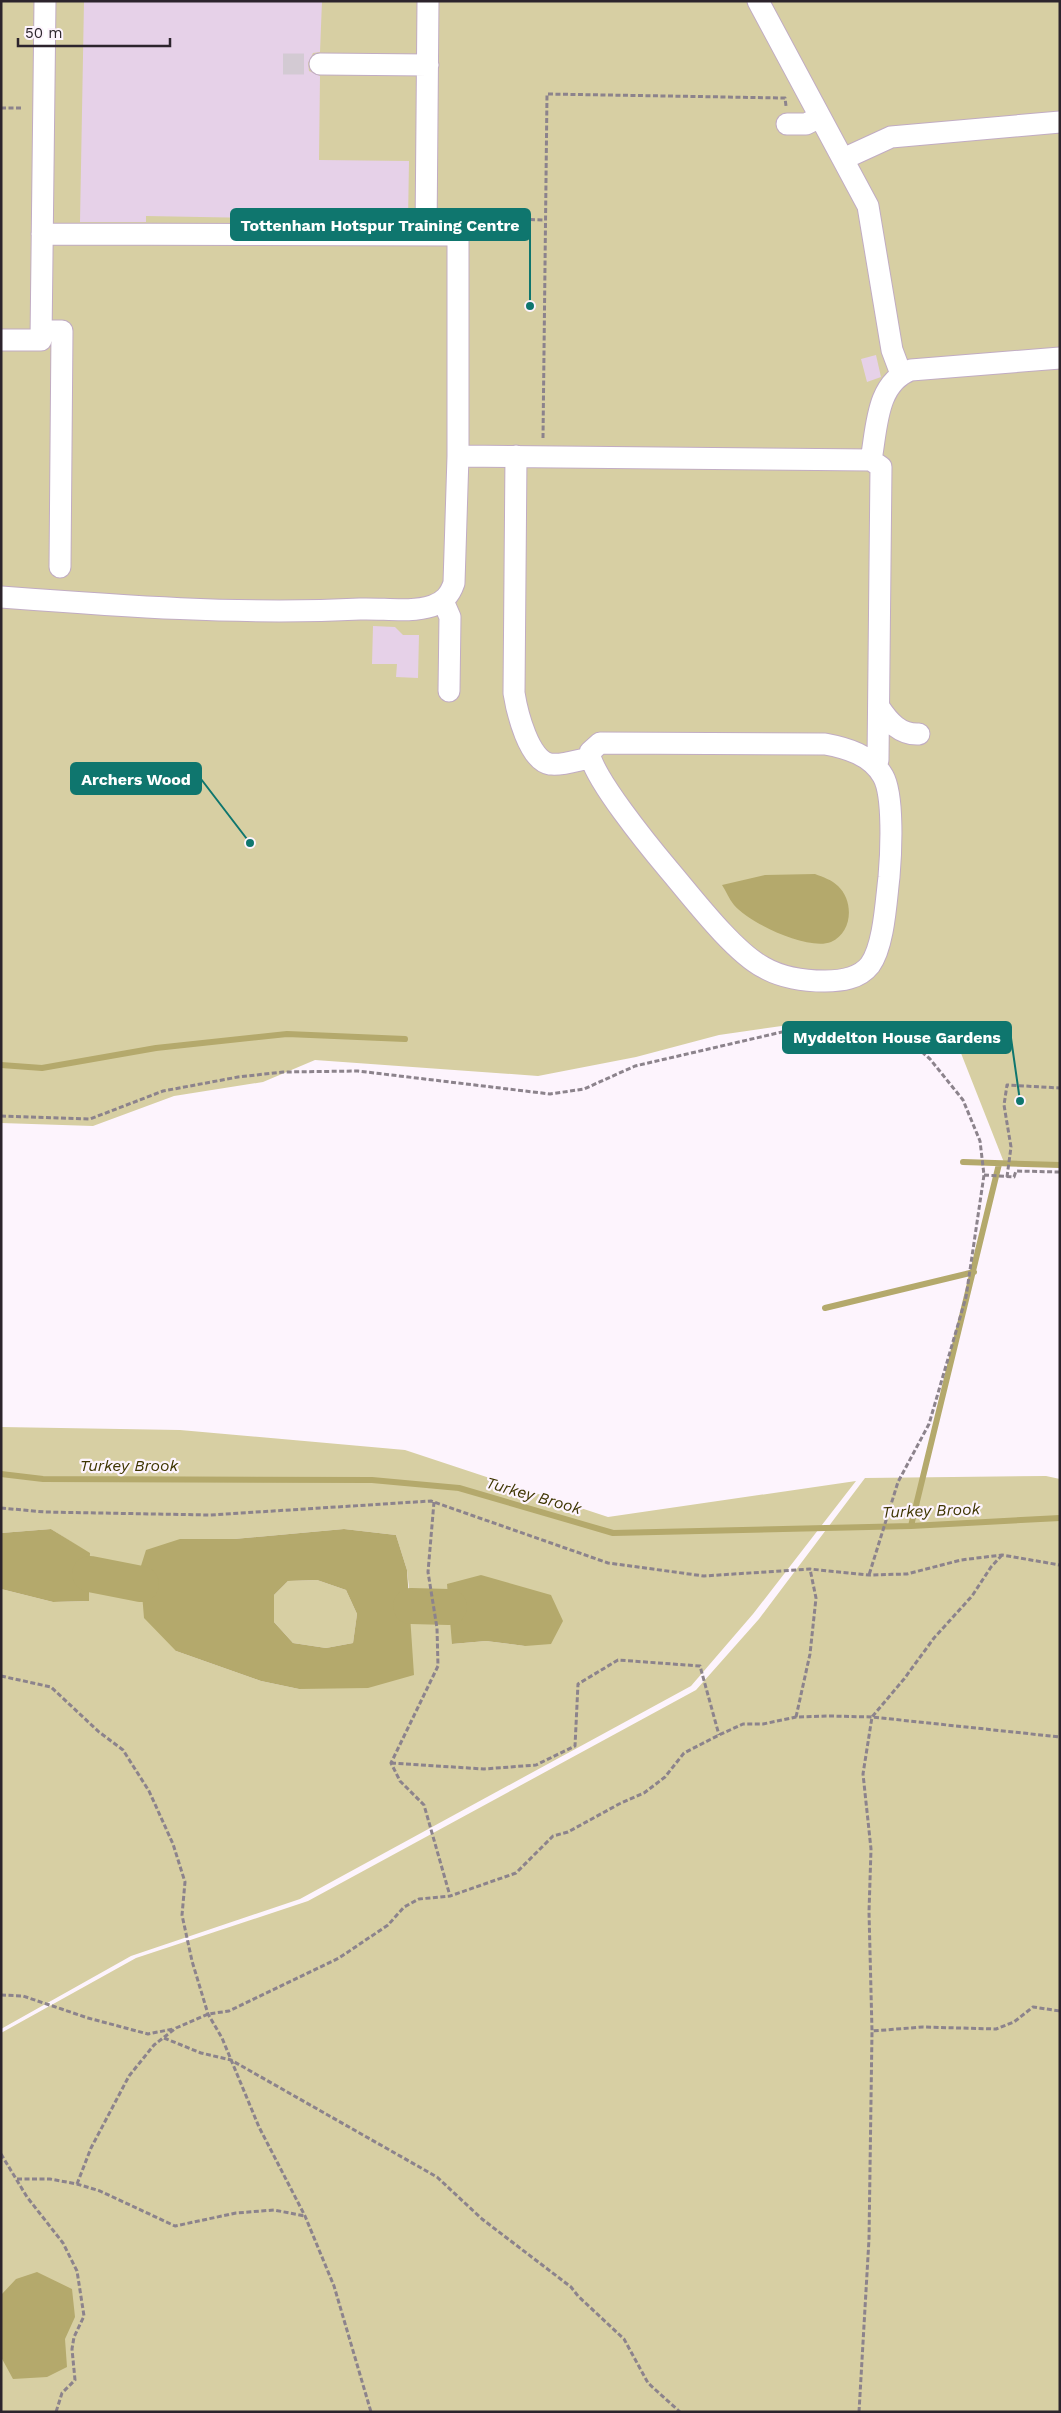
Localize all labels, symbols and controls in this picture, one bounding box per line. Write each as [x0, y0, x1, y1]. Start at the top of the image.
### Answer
scale bar [18, 15, 170, 47]
text: 50 m [25, 24, 62, 42]
callout: Tottenham Hotspur Training Centre [231, 209, 530, 240]
text: Tottenham Hotspur Training Centre [241, 216, 519, 235]
callout: Archers Wood [71, 763, 201, 794]
text: Archers Wood [81, 770, 191, 789]
callout: Myddelton House Gardens [783, 1022, 1011, 1053]
text: Myddelton House Gardens [793, 1028, 1001, 1047]
water label: Turkey Brook [80, 1456, 179, 1475]
water label: Turkey Brook [484, 1473, 585, 1519]
water label: Turkey Brook [882, 1499, 982, 1522]

